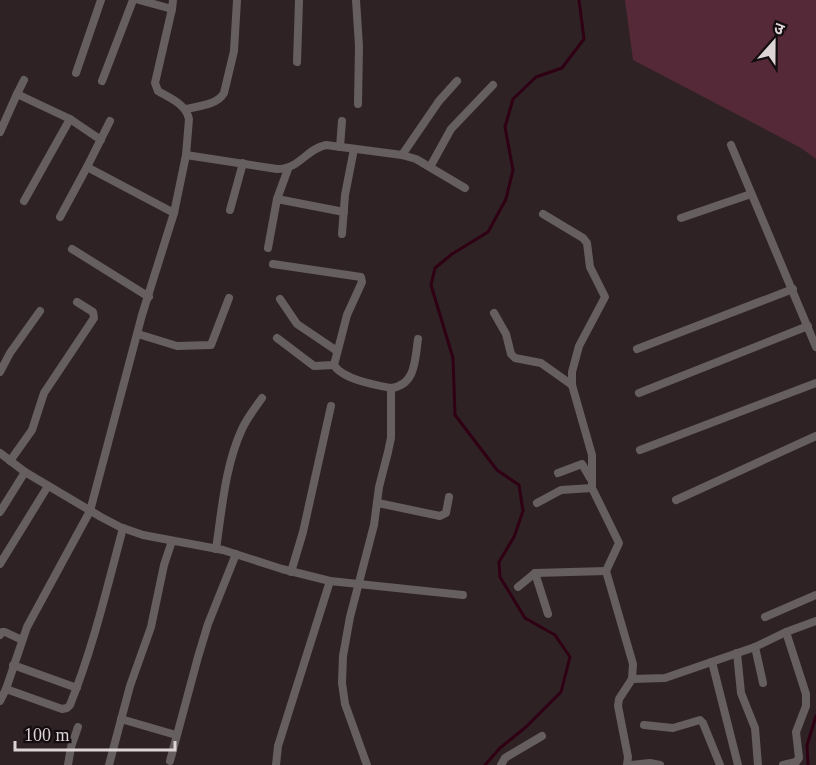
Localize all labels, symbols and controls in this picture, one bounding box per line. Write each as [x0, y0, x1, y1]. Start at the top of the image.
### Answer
north arrow [744, 12, 804, 72]
text: उ [772, 19, 787, 38]
scale bar [15, 714, 176, 752]
text: 100 m [24, 725, 70, 745]

